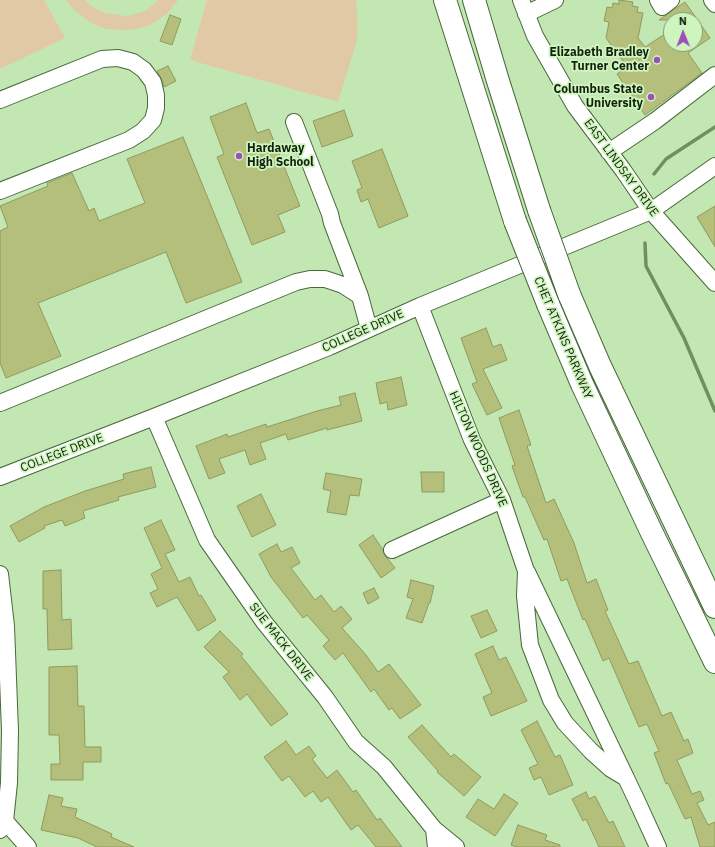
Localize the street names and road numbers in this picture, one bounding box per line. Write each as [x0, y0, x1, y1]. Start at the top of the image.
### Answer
street label: EAST LINDSAY DRIVE [581, 116, 661, 220]
street label: CHET ATKINS PARKWAY [531, 275, 595, 401]
street label: COLLEGE DRIVE [320, 307, 406, 355]
street label: HILTON WOODS DRIVE [446, 389, 510, 509]
street label: COLLEGE DRIVE [18, 431, 106, 475]
street label: SUE MACK DRIVE [246, 600, 316, 684]

